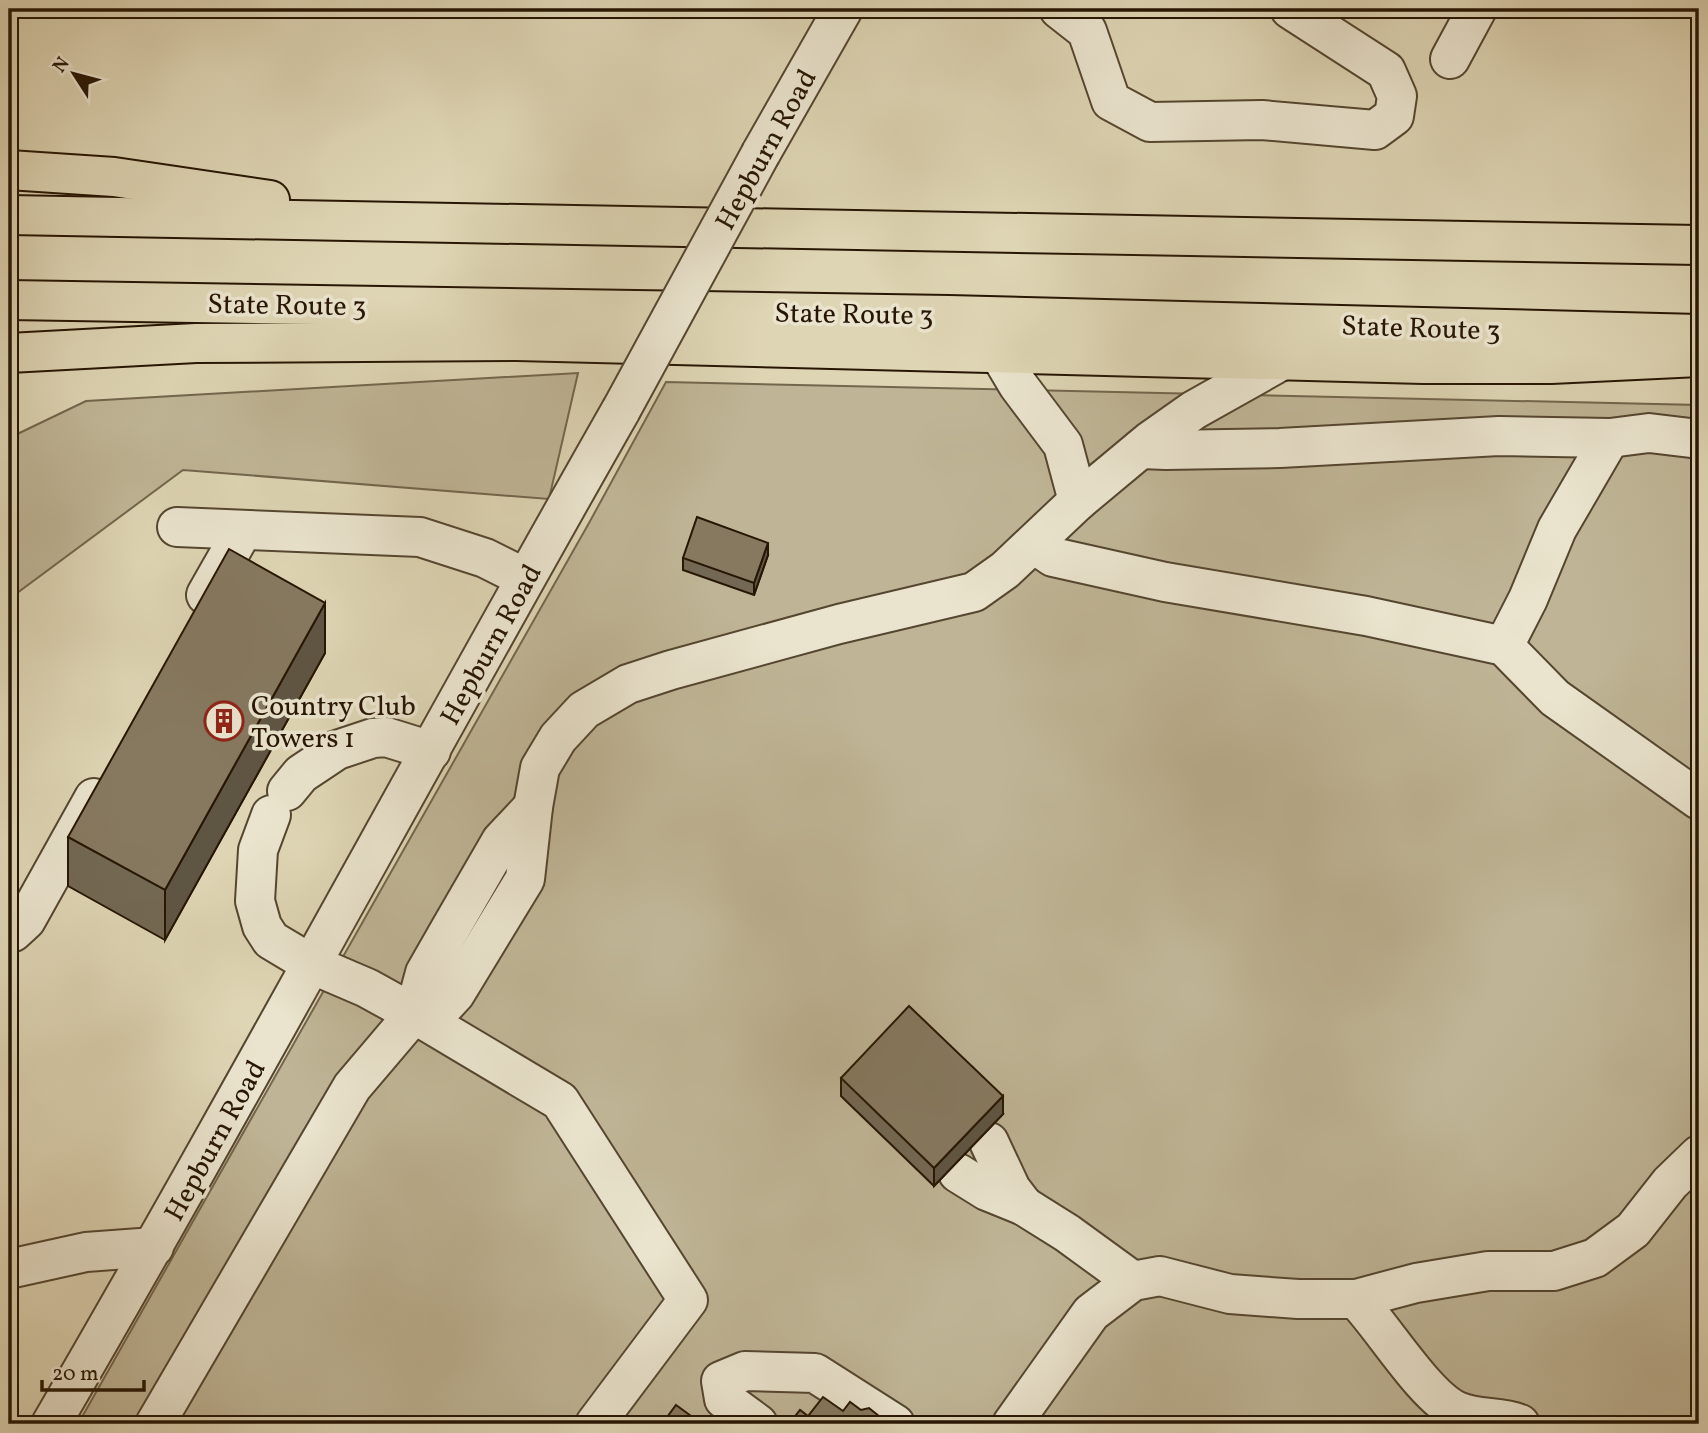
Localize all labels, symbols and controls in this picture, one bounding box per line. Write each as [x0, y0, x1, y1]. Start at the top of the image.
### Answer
north arrow [38, 38, 108, 108]
text: N [47, 52, 77, 78]
street label: Hepburn Road [707, 63, 828, 238]
street label: State Route 3 [207, 286, 367, 327]
street label: State Route 3 [774, 295, 934, 336]
street label: State Route 3 [1341, 307, 1501, 352]
street label: Hepburn Road [432, 558, 553, 733]
place label: Country Club Towers 1 [251, 688, 416, 759]
building icon: Country Club Towers 1 [203, 700, 245, 742]
street label: Hepburn Road [156, 1054, 277, 1229]
scale bar [42, 1349, 144, 1393]
text: 20 m [52, 1360, 98, 1389]

